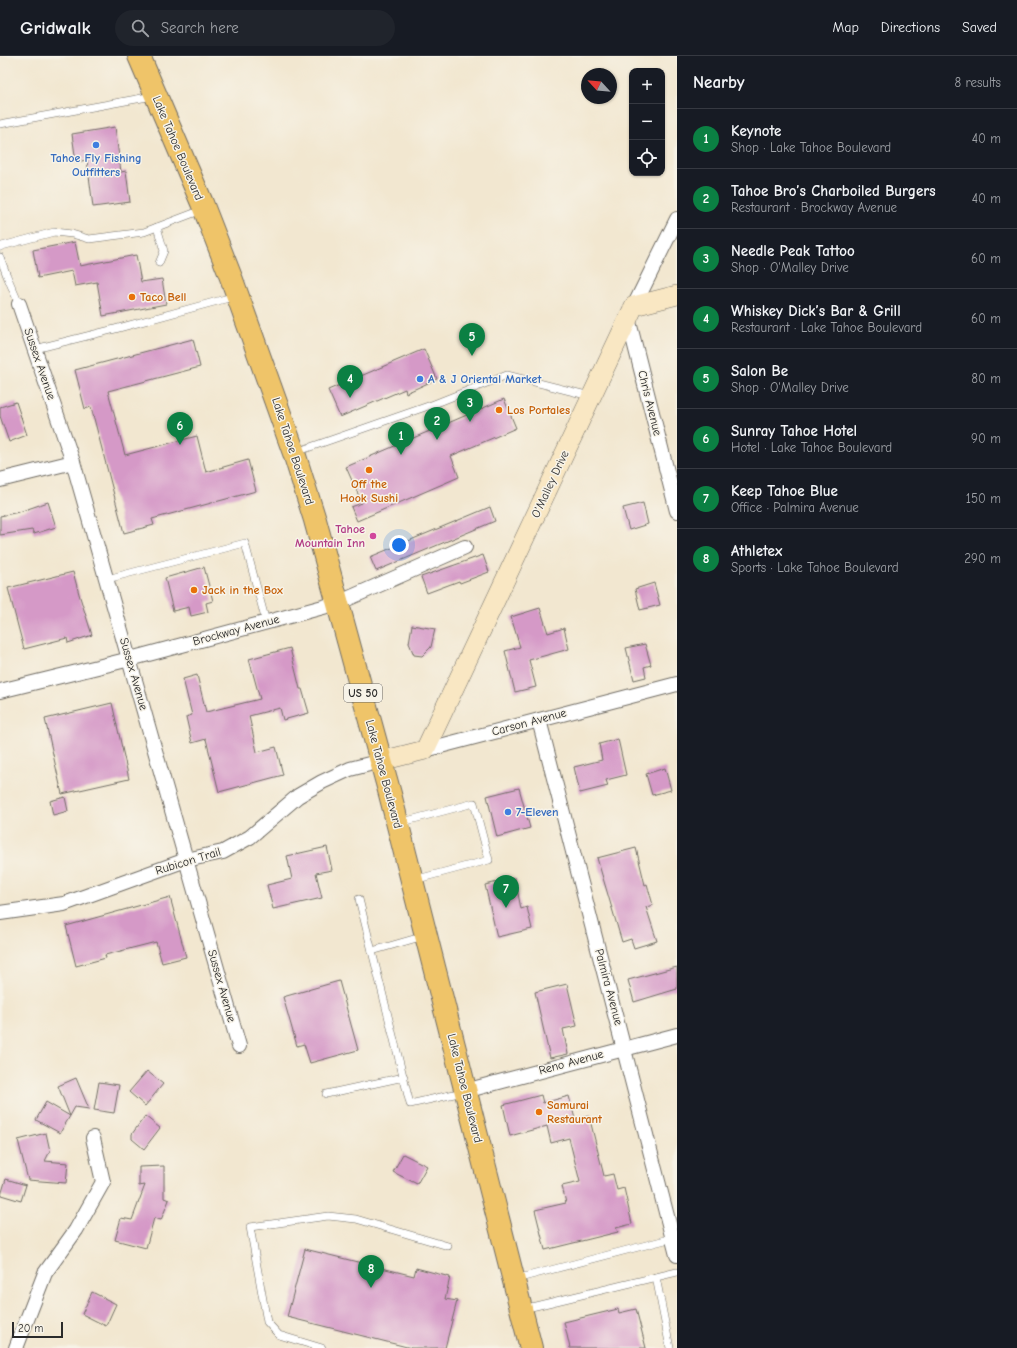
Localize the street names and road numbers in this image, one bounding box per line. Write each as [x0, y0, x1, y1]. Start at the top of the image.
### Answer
street label: Lake Tahoe Boulevard [150, 94, 206, 202]
street label: Sussex Avenue [21, 326, 59, 402]
street label: Chris Avenue [635, 369, 665, 437]
street label: Lake Tahoe Boulevard [269, 396, 317, 506]
street label: O'Malley Drive [528, 448, 572, 520]
street label: Brockway Avenue [191, 612, 281, 648]
street label: Sussex Avenue [117, 636, 151, 712]
road number: US 50 [344, 684, 382, 702]
street label: Carson Avenue [490, 705, 568, 739]
street label: Lake Tahoe Boulevard [363, 718, 405, 830]
street label: Rubicon Trail [154, 844, 222, 878]
street label: Palmira Avenue [592, 947, 626, 1027]
street label: Sussex Avenue [205, 948, 239, 1024]
street label: Lake Tahoe Boulevard [445, 1032, 485, 1144]
street label: Reno Avenue [537, 1047, 605, 1077]

